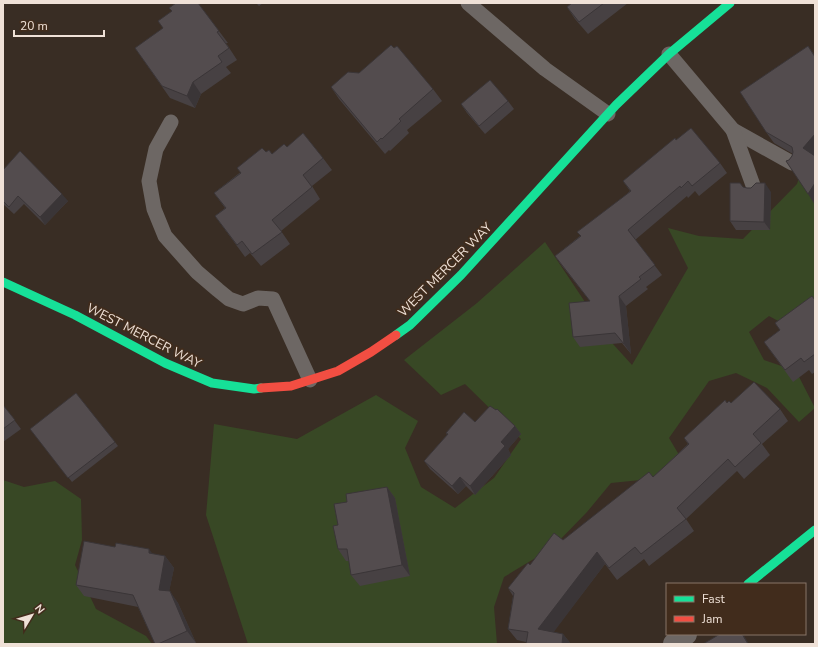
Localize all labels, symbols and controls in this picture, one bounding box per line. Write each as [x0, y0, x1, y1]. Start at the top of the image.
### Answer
scale bar [14, 12, 104, 38]
text: 20 m [20, 18, 48, 34]
street label: WEST MERCER WAY [394, 219, 496, 321]
street label: WEST MERCER WAY [84, 299, 205, 373]
legend [666, 583, 806, 635]
text: Fast [702, 591, 725, 607]
north arrow [12, 595, 52, 635]
text: N [31, 601, 48, 617]
text: Jam [701, 611, 723, 627]

